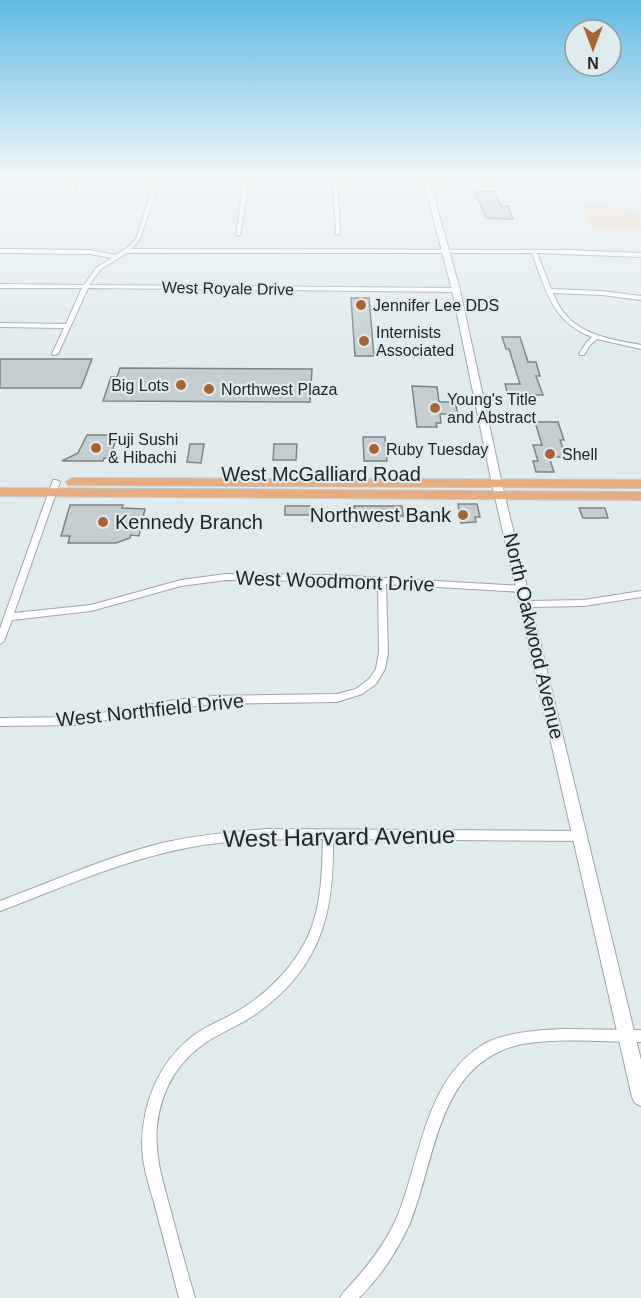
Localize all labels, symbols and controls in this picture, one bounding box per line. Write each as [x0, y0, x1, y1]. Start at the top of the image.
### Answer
north arrow [563, 18, 623, 78]
text: N [587, 54, 599, 71]
street label: West Royale Drive [162, 279, 294, 298]
place label: Jennifer Lee DDS [373, 297, 499, 314]
marker: Jennifer Lee DDS [354, 298, 368, 312]
place label: Internists Associated [376, 324, 454, 359]
marker: Internists Associated [357, 334, 371, 348]
place label: Big Lots [111, 377, 169, 394]
marker: Big Lots [174, 378, 188, 392]
place label: Northwest Plaza [221, 381, 338, 398]
marker: Northwest Plaza [202, 382, 216, 396]
place label: Young's Title and Abstract [447, 391, 537, 426]
marker: Young's Title and Abstract [428, 401, 442, 415]
place label: Fuji Sushi & Hibachi [108, 431, 178, 466]
marker: Fuji Sushi & Hibachi [89, 441, 103, 455]
place label: Ruby Tuesday [386, 441, 488, 458]
marker: Ruby Tuesday [367, 442, 381, 456]
place label: Shell [562, 446, 598, 463]
marker: Shell [543, 447, 557, 461]
street label: West McGalliard Road [221, 463, 421, 485]
place label: Northwest Bank [310, 504, 452, 526]
marker: Northwest Bank [456, 508, 470, 522]
place label: Kennedy Branch [115, 511, 263, 533]
marker: Kennedy Branch [96, 515, 110, 529]
street label: North Oakwood Avenue [500, 531, 568, 741]
street label: West Woodmont Drive [235, 567, 435, 595]
street label: West Northfield Drive [55, 689, 245, 731]
street label: West Harvard Avenue [222, 821, 455, 852]

